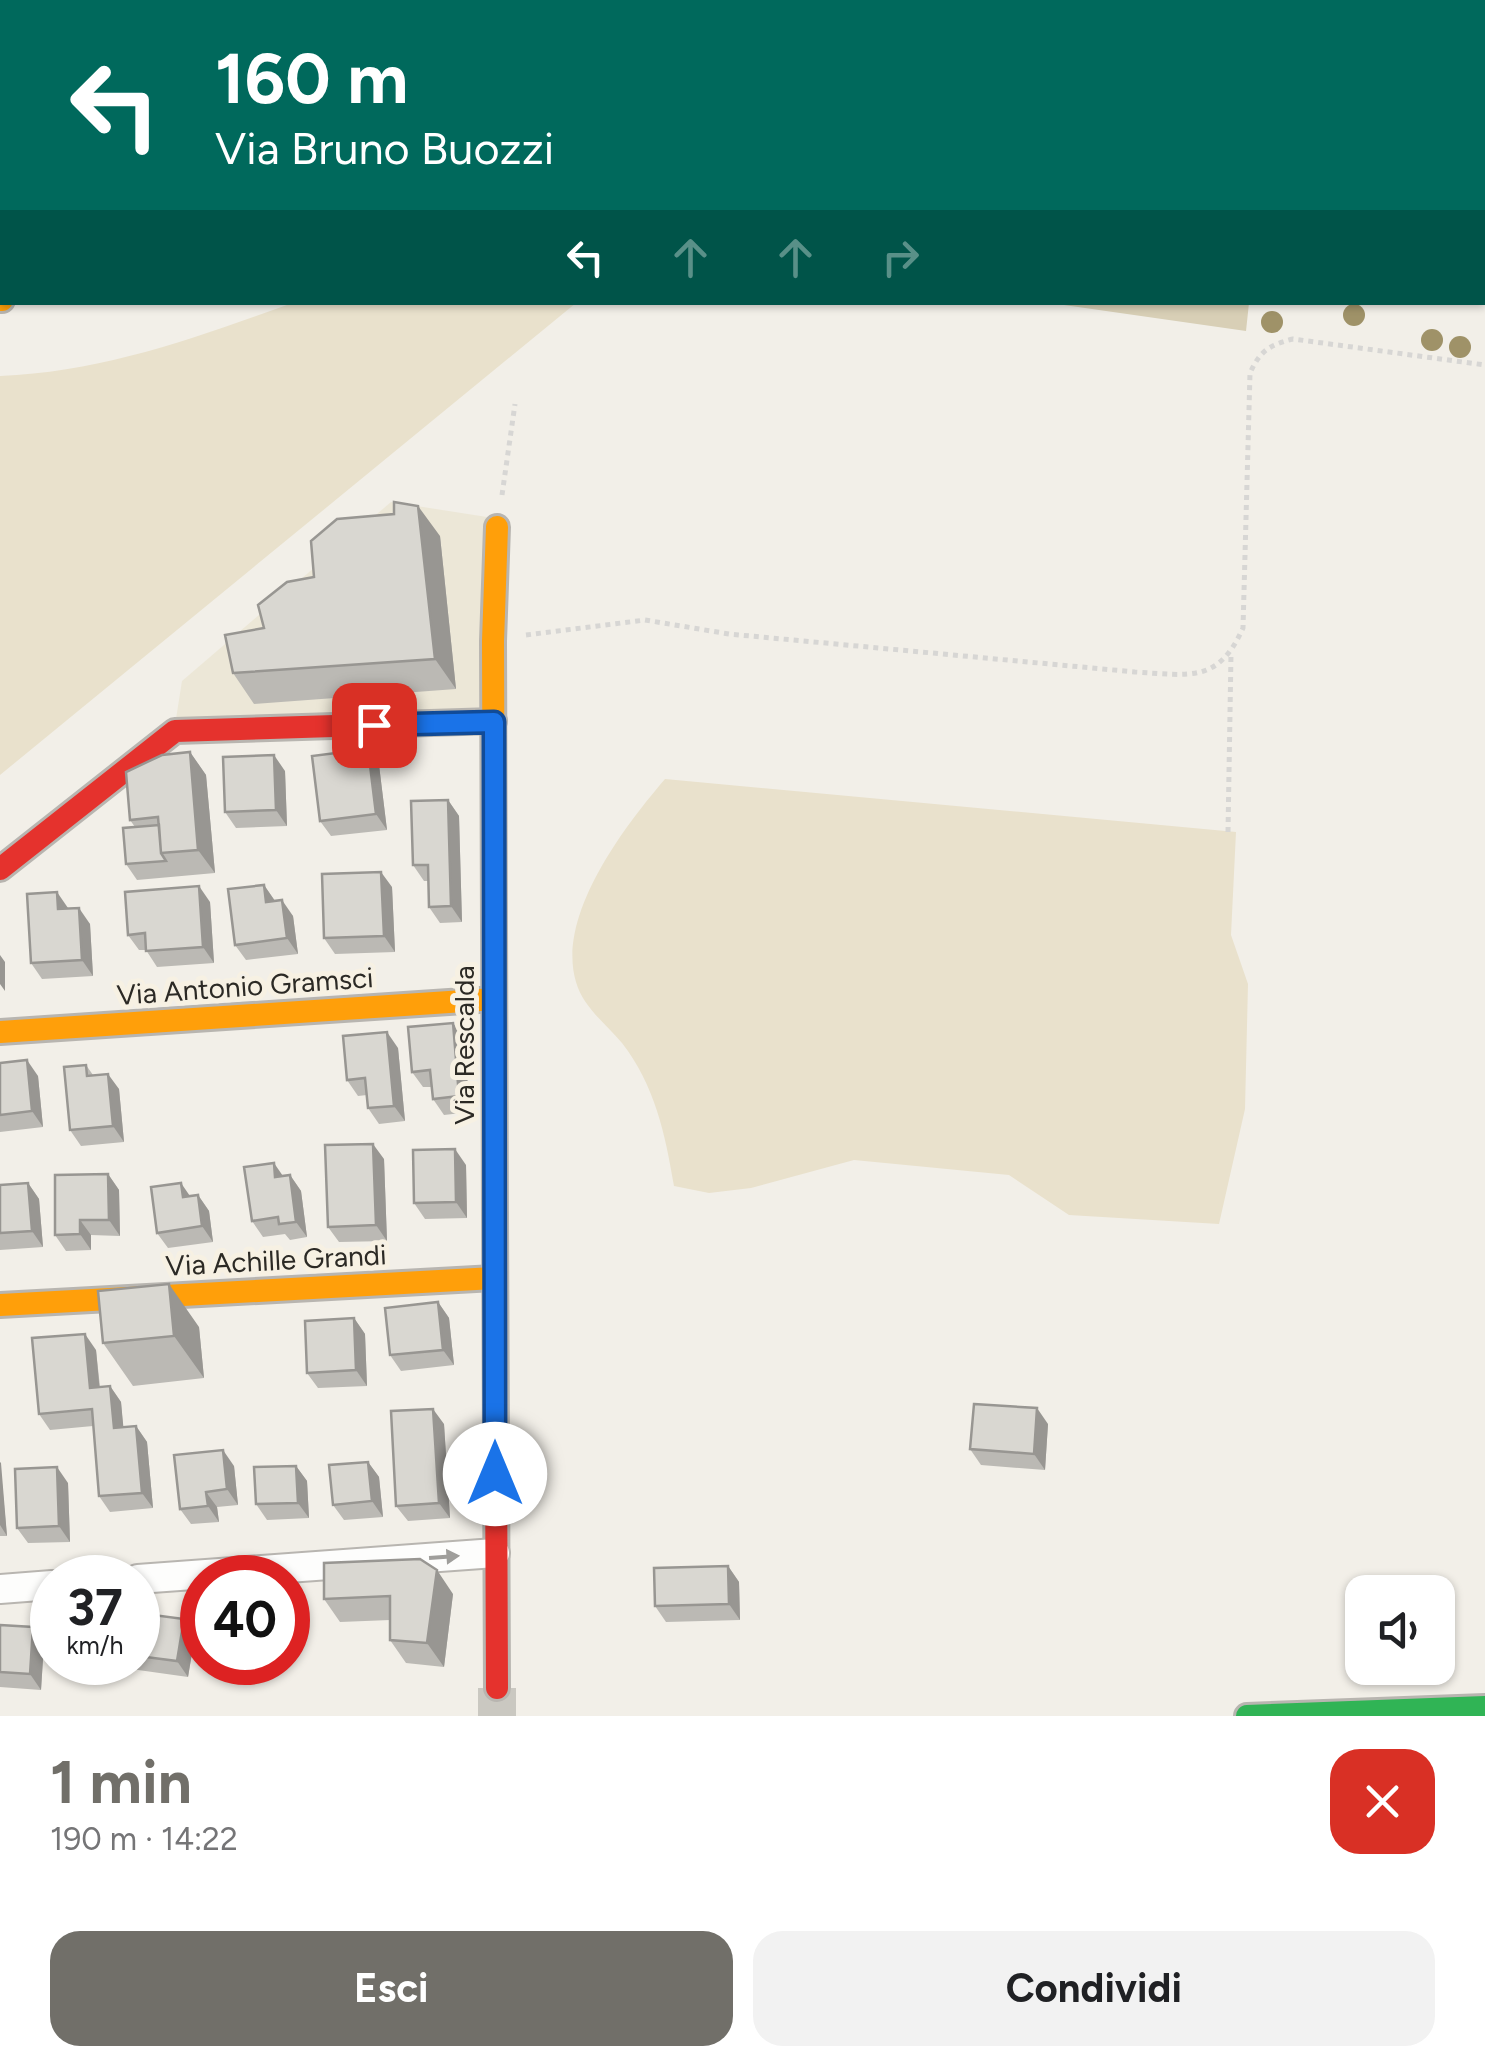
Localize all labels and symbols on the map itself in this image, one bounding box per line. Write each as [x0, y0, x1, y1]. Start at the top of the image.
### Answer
pin [332, 683, 417, 768]
street label: Via Antonio Gramsci [115, 960, 375, 1012]
street label: Via Rescalda [447, 965, 481, 1125]
street label: Via Achille Grandi [165, 1237, 387, 1283]
position arrow [443, 1422, 547, 1526]
one-way arrow [429, 1548, 461, 1564]
speed limit sign: 40 [180, 1555, 310, 1685]

